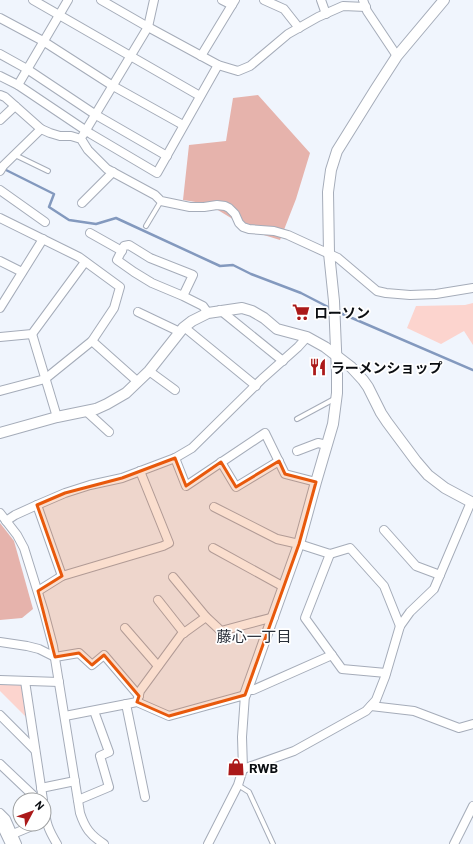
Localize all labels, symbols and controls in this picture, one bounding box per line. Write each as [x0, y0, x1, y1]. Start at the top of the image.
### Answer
supermarket icon: ローソン [291, 302, 311, 322]
place label: ローソン [314, 304, 370, 321]
restaurant icon: ラーメンショップ [308, 357, 328, 377]
place label: ラーメンショップ [331, 359, 442, 376]
district label: 藤心一丁目 [216, 627, 292, 645]
shop icon: RWB [226, 757, 246, 777]
place label: RWB [249, 759, 278, 776]
north arrow [12, 792, 52, 832]
text: N [33, 798, 47, 812]

